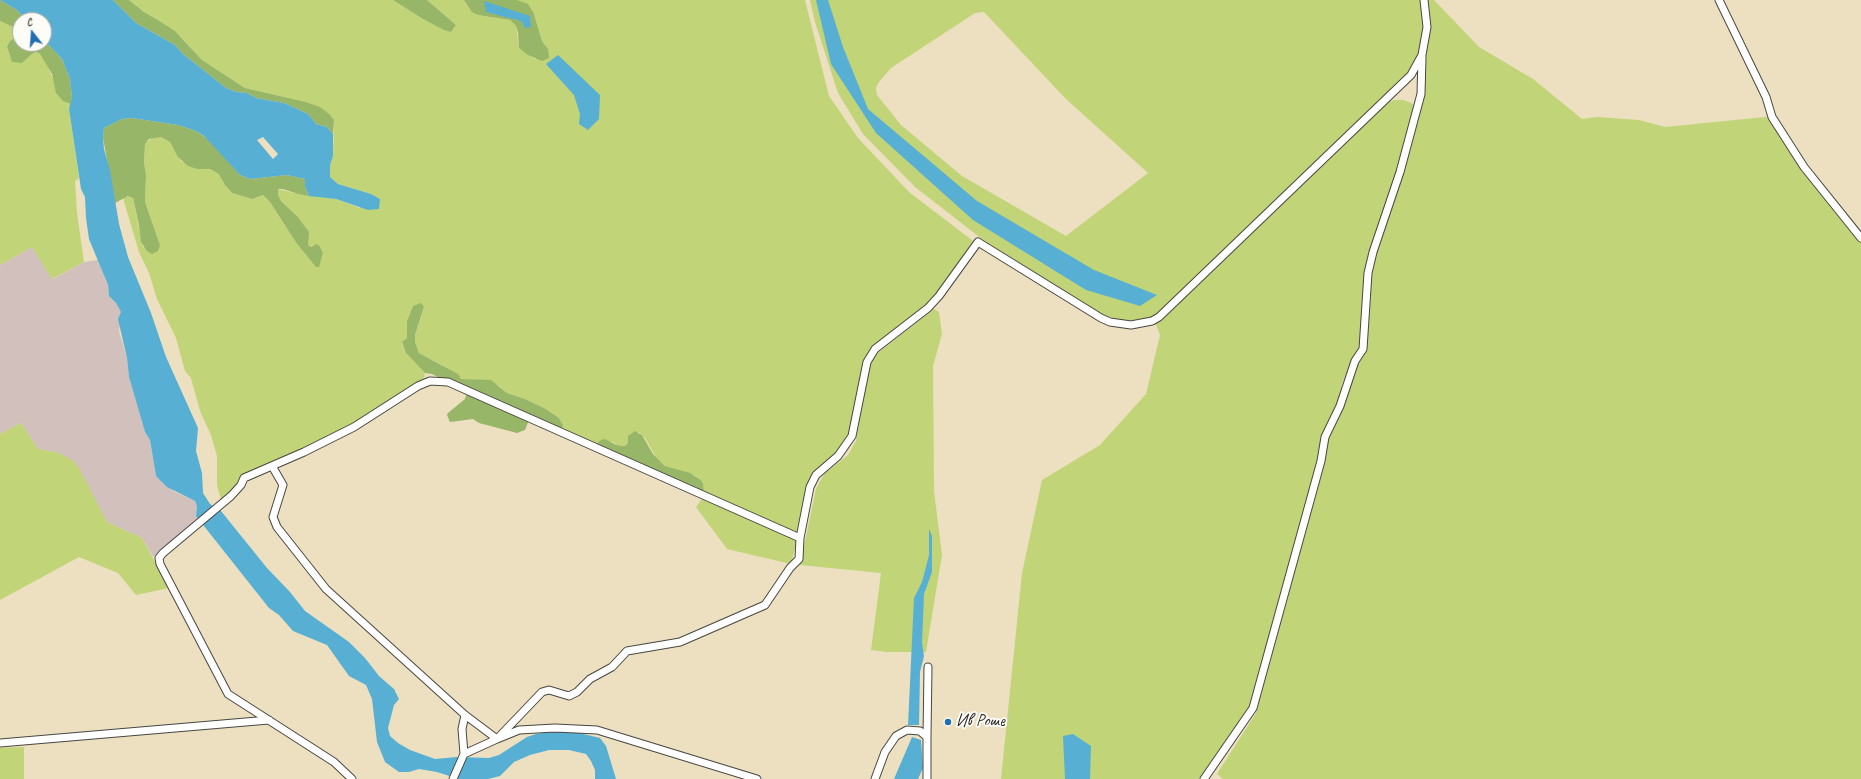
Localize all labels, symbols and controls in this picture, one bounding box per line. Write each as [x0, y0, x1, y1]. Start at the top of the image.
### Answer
north arrow [12, 12, 52, 52]
text: С [24, 14, 33, 29]
place label: Ив Роше [956, 712, 1005, 732]
marker: Ив Роше [943, 717, 953, 727]

